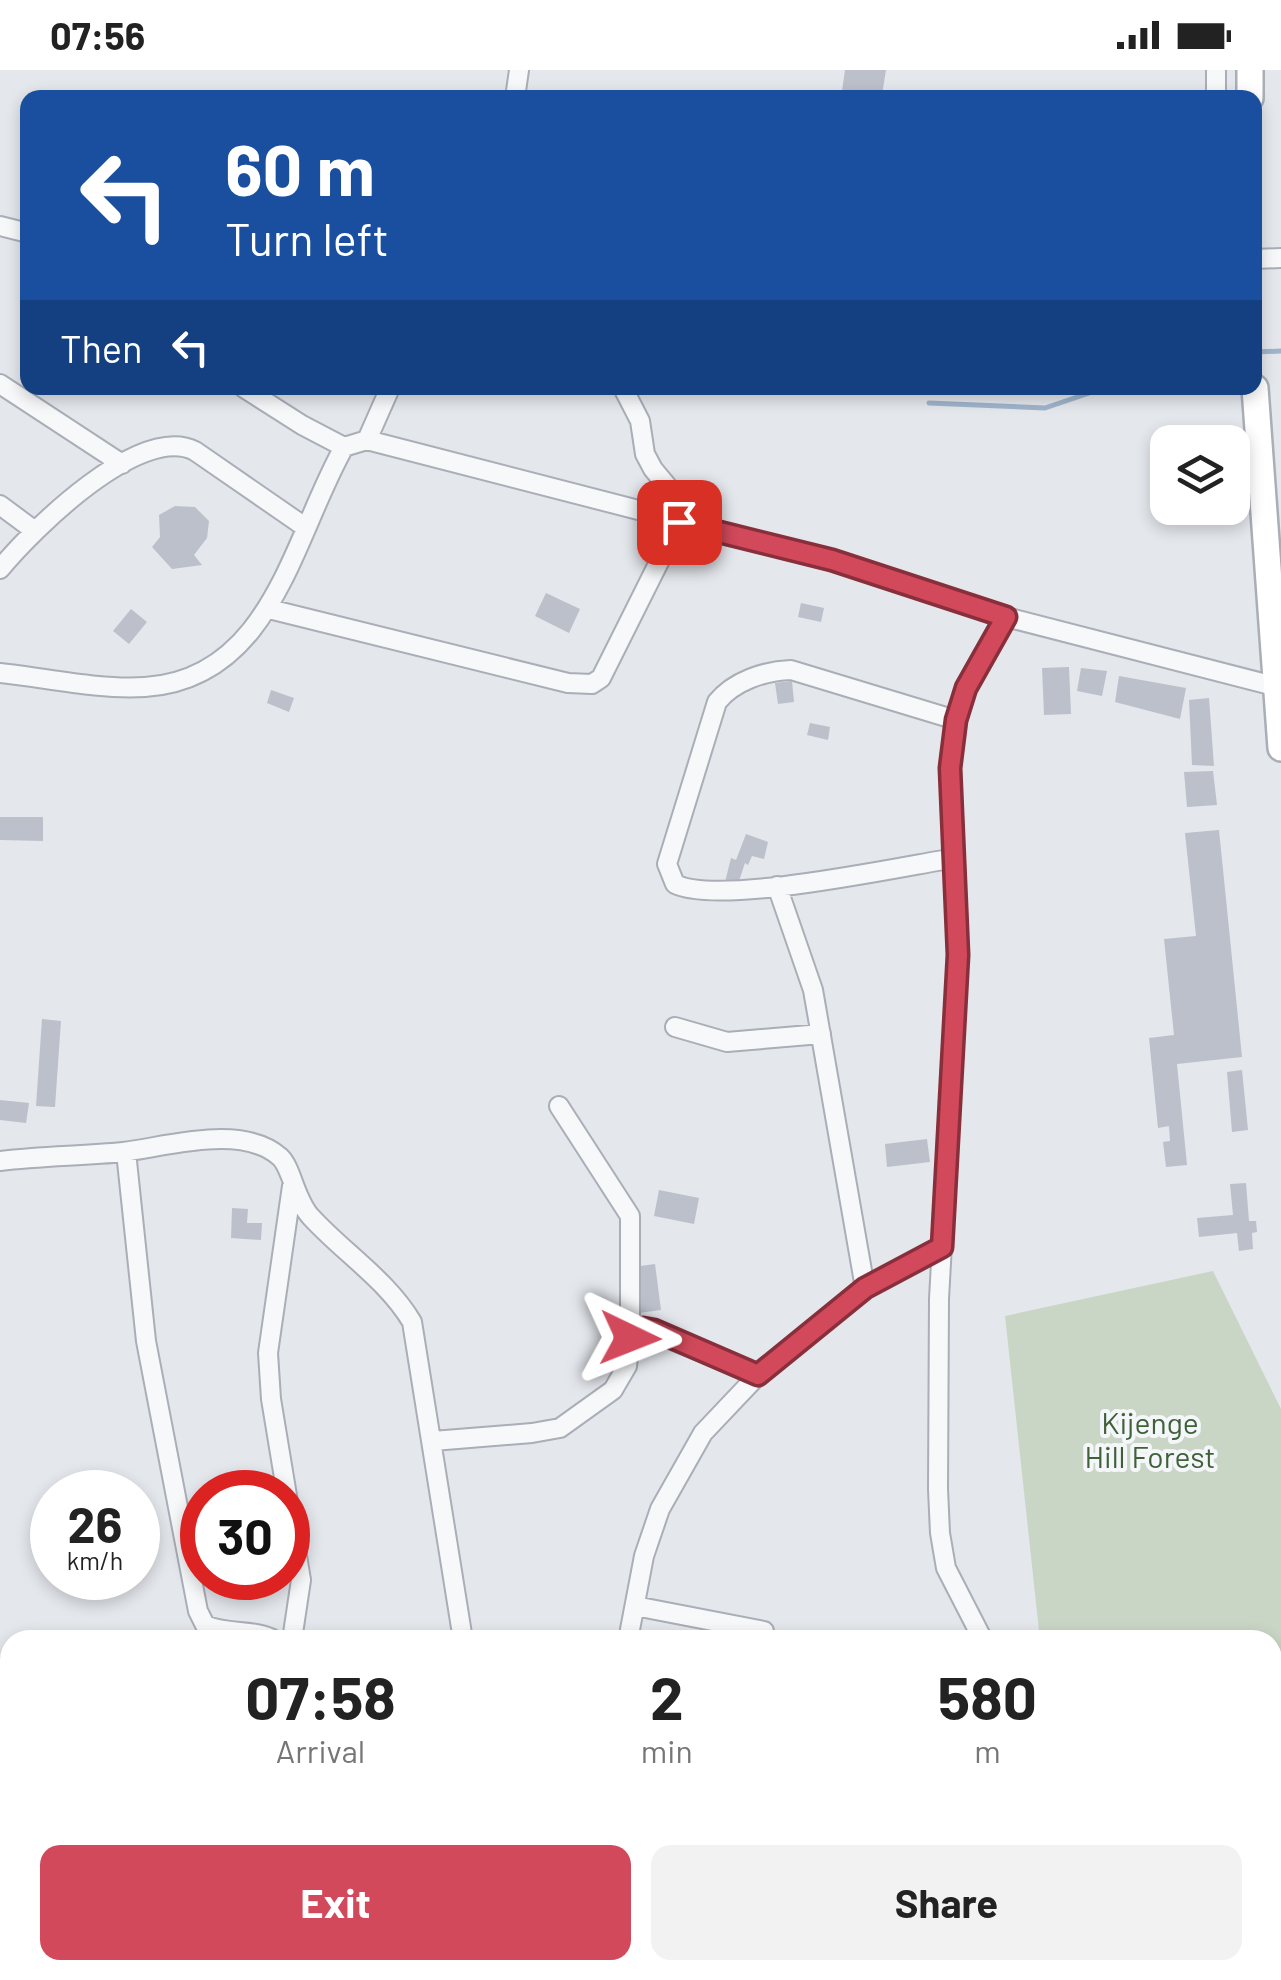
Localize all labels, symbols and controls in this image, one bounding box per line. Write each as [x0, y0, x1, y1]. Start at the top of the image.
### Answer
text: 07:56 [50, 12, 145, 58]
text: 60 m [225, 126, 375, 210]
icon: left [60, 130, 190, 260]
text: Turn left [225, 211, 389, 265]
icon: left [163, 320, 218, 375]
text: Then [60, 325, 143, 371]
map controls [1150, 425, 1250, 525]
button: layers [1150, 425, 1250, 525]
pin [637, 480, 722, 565]
icon: arrive [652, 495, 707, 550]
position arrow [578, 1286, 682, 1390]
park label: Kijenge Hill Forest [1084, 1404, 1216, 1474]
speed limit sign: 30 [180, 1470, 310, 1600]
text: 26 [68, 1493, 122, 1553]
text: km/h [67, 1545, 123, 1575]
text: 07:58 [245, 1660, 396, 1732]
text: 2 [650, 1660, 684, 1732]
text: 580 [938, 1660, 1037, 1732]
text: Arrival [276, 1731, 365, 1769]
text: min [641, 1731, 693, 1769]
text: m [974, 1731, 1001, 1769]
button: Exit [40, 1845, 631, 1960]
button: Share [651, 1845, 1242, 1960]

